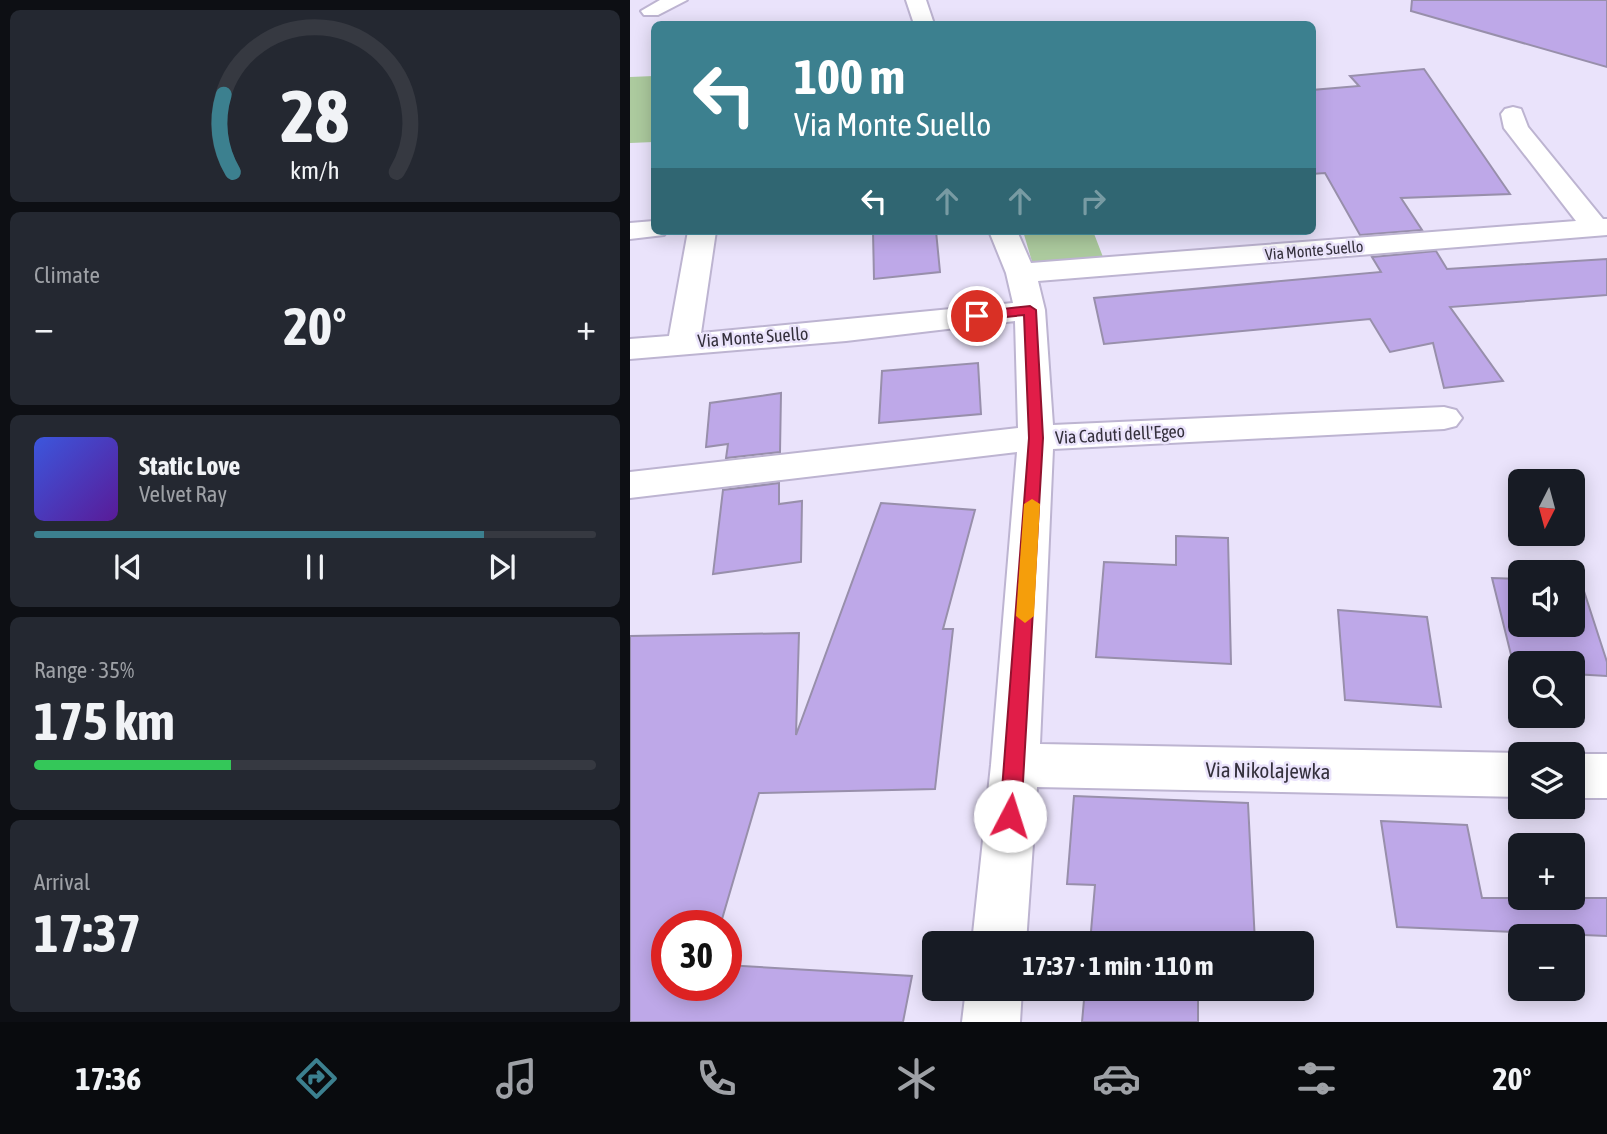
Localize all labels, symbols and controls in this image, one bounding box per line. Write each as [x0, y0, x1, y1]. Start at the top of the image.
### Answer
text: 100 m [794, 48, 905, 104]
icon: left [679, 49, 770, 140]
text: 28 [281, 75, 349, 158]
text: Via Monte Suello [794, 106, 991, 143]
text: km/h [290, 156, 340, 184]
icon: left [855, 182, 893, 220]
icon: ahead [928, 182, 966, 220]
icon: ahead [1001, 182, 1039, 220]
icon: right [1074, 182, 1112, 220]
street label: Via Monte Suello [1264, 237, 1364, 263]
text: Climate [34, 262, 100, 288]
pin [947, 286, 1007, 346]
text: 20° [283, 296, 347, 356]
icon: arrive [958, 297, 996, 335]
text: − [34, 305, 54, 348]
text: + [576, 305, 596, 348]
street label: Via Monte Suello [697, 323, 809, 351]
street label: Via Caduti dell'Egeo [1055, 420, 1185, 448]
text: Static Love [139, 451, 240, 481]
north arrow [1508, 469, 1586, 546]
map controls [1508, 469, 1585, 1001]
text: Velvet Ray [139, 481, 227, 507]
icon: previous [109, 548, 147, 586]
icon: pause [296, 548, 334, 586]
icon: next [483, 548, 521, 586]
button: sound [1508, 560, 1585, 637]
button: search [1508, 651, 1585, 728]
text: Range · 35% [34, 657, 134, 683]
text: 175 km [34, 691, 175, 751]
button: layers [1508, 742, 1585, 819]
street label: Via Nikolajewka [1205, 757, 1331, 783]
position arrow [973, 779, 1047, 853]
button: + [1508, 833, 1585, 910]
text: Arrival [34, 869, 90, 895]
text: 17:37 [34, 903, 141, 963]
speed limit sign: 30 [651, 910, 742, 1001]
button: − [1508, 924, 1585, 1001]
text: 17:37 · 1 min · 110 m [1023, 951, 1213, 981]
icon: directions [292, 1054, 341, 1103]
icon: music [492, 1054, 541, 1103]
icon: phone [692, 1054, 741, 1103]
icon: climate [892, 1054, 941, 1103]
icon: car [1092, 1054, 1141, 1103]
icon: filters [1292, 1054, 1341, 1103]
text: 17:36 [76, 1060, 141, 1097]
text: 20° [1492, 1060, 1531, 1097]

